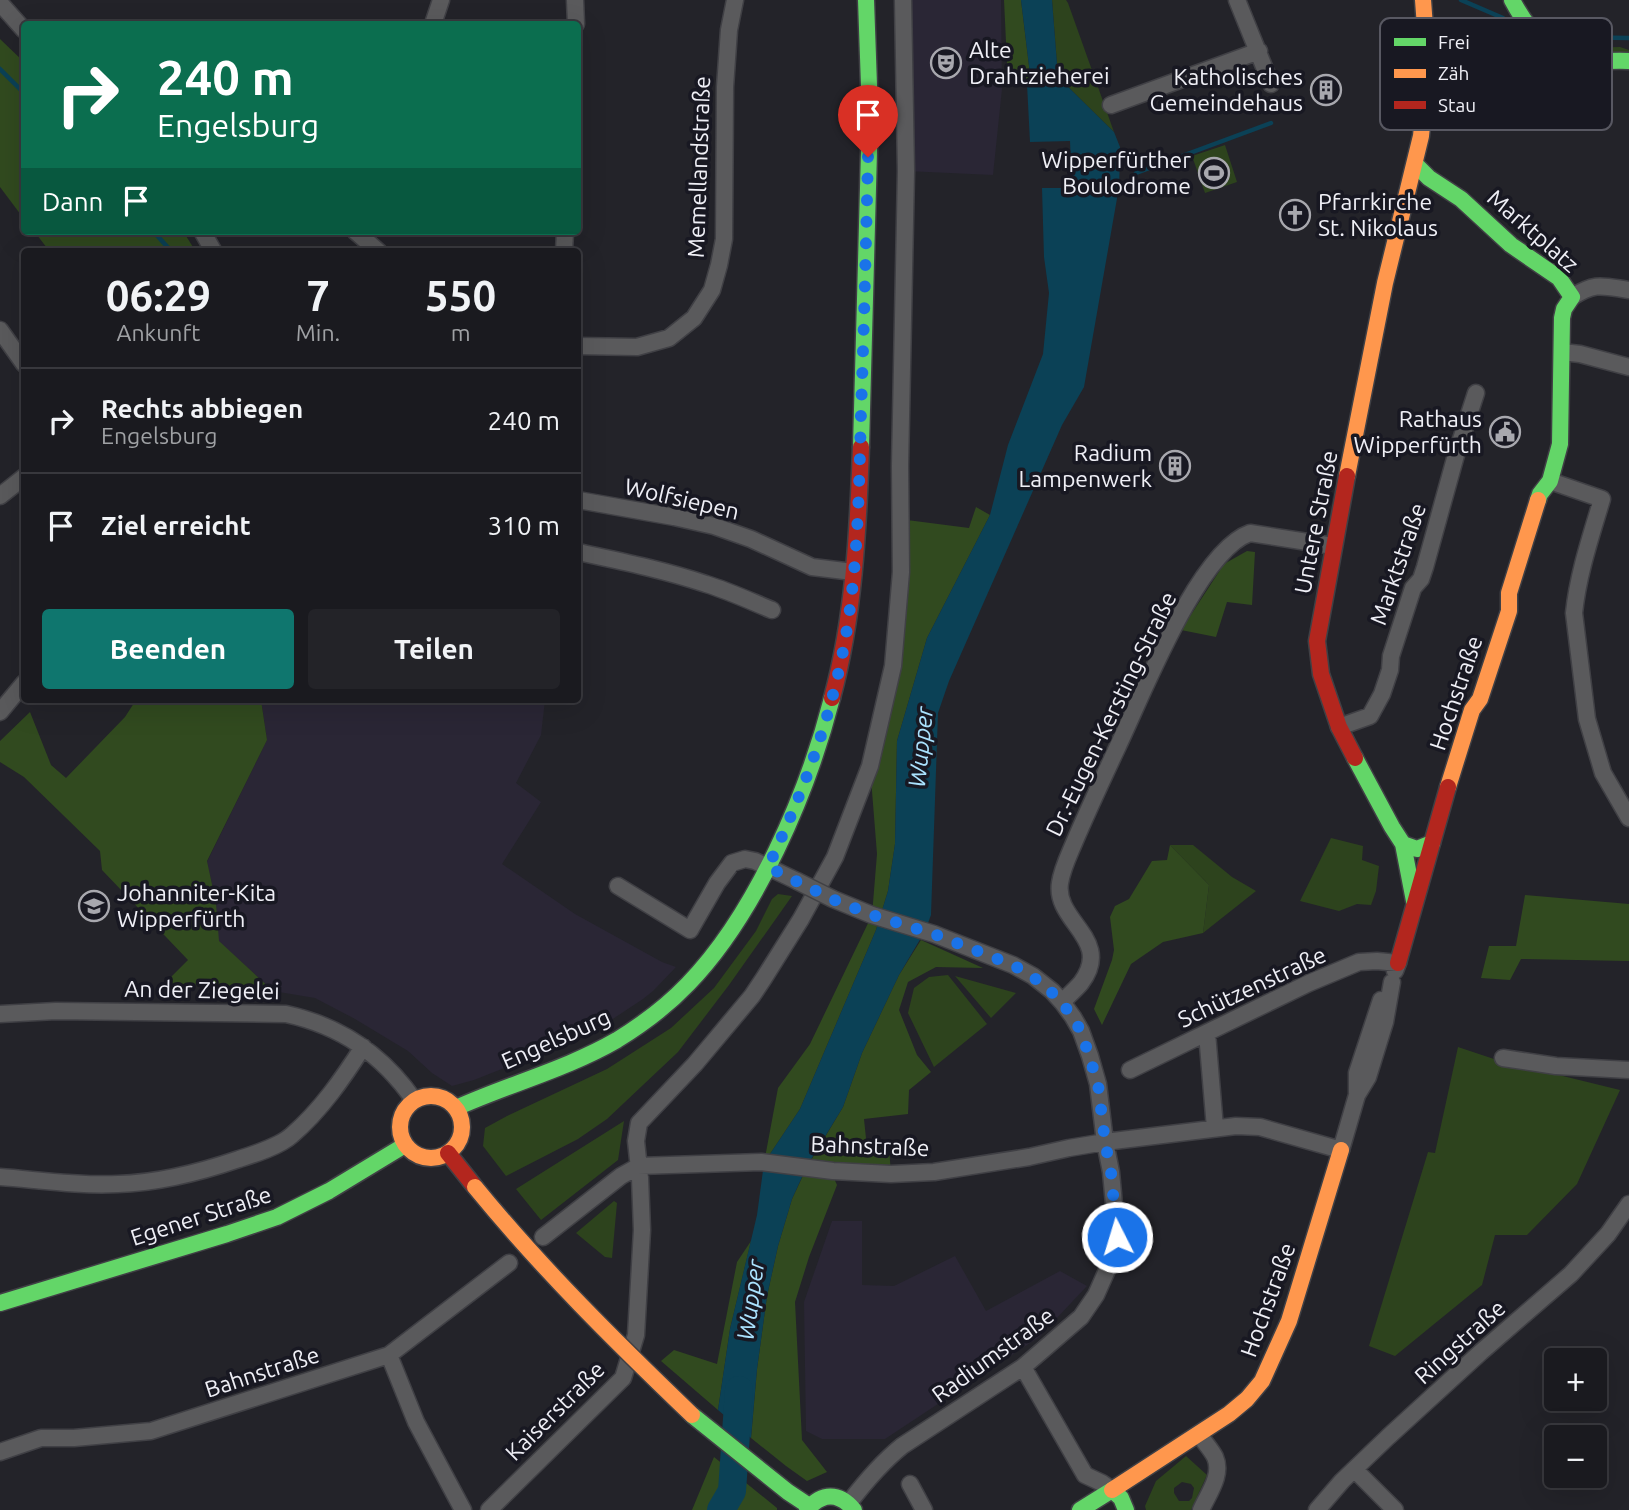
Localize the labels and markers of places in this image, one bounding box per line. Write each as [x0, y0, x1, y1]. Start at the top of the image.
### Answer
place label: Alte Drahtzieherei [969, 37, 1110, 88]
theatre icon: Alte Drahtzieherei [929, 46, 963, 80]
place label: Katholisches Gemeindehaus [1150, 64, 1303, 115]
building icon: Katholisches Gemeindehaus [1309, 73, 1343, 107]
pin [838, 85, 898, 157]
place label: Wipperfürther Boulodrome [1041, 147, 1191, 198]
sports icon: Wipperfürther Boulodrome [1197, 156, 1231, 190]
place label: Pfarrkirche St. Nikolaus [1318, 189, 1438, 240]
church icon: Pfarrkirche St. Nikolaus [1278, 198, 1312, 232]
place label: Rathaus Wipperfürth [1354, 406, 1482, 457]
public building icon: Rathaus Wipperfürth [1488, 415, 1522, 449]
place label: Radium Lampenwerk [1018, 440, 1152, 491]
building icon: Radium Lampenwerk [1158, 449, 1192, 483]
place label: Johanniter-Kita Wipperfürth [117, 880, 276, 931]
school or university icon: Johanniter-Kita Wipperfürth [77, 889, 111, 923]

